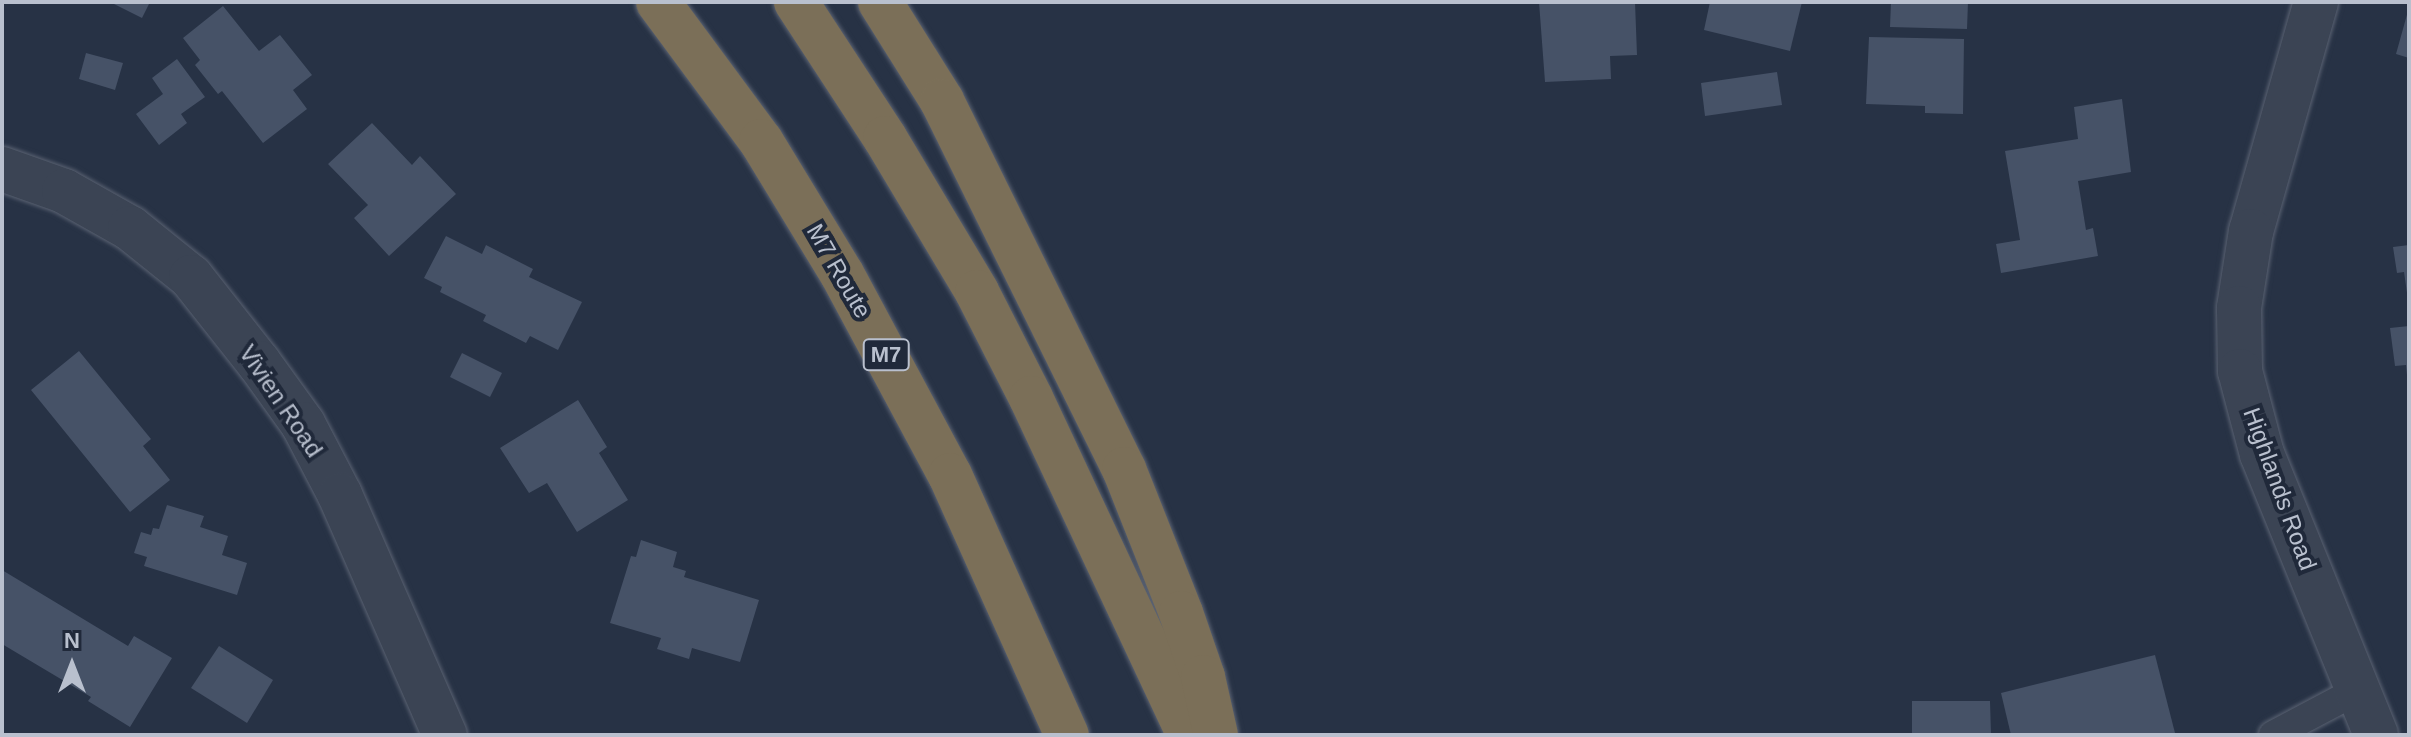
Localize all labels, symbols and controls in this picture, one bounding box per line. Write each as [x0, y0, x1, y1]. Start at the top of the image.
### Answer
street label: M7 Route [801, 219, 877, 323]
road number: M7 [862, 337, 910, 373]
street label: Vivien Road [233, 339, 329, 463]
street label: Highlands Road [2237, 404, 2323, 574]
north arrow [32, 625, 112, 705]
text: N [64, 628, 80, 653]

